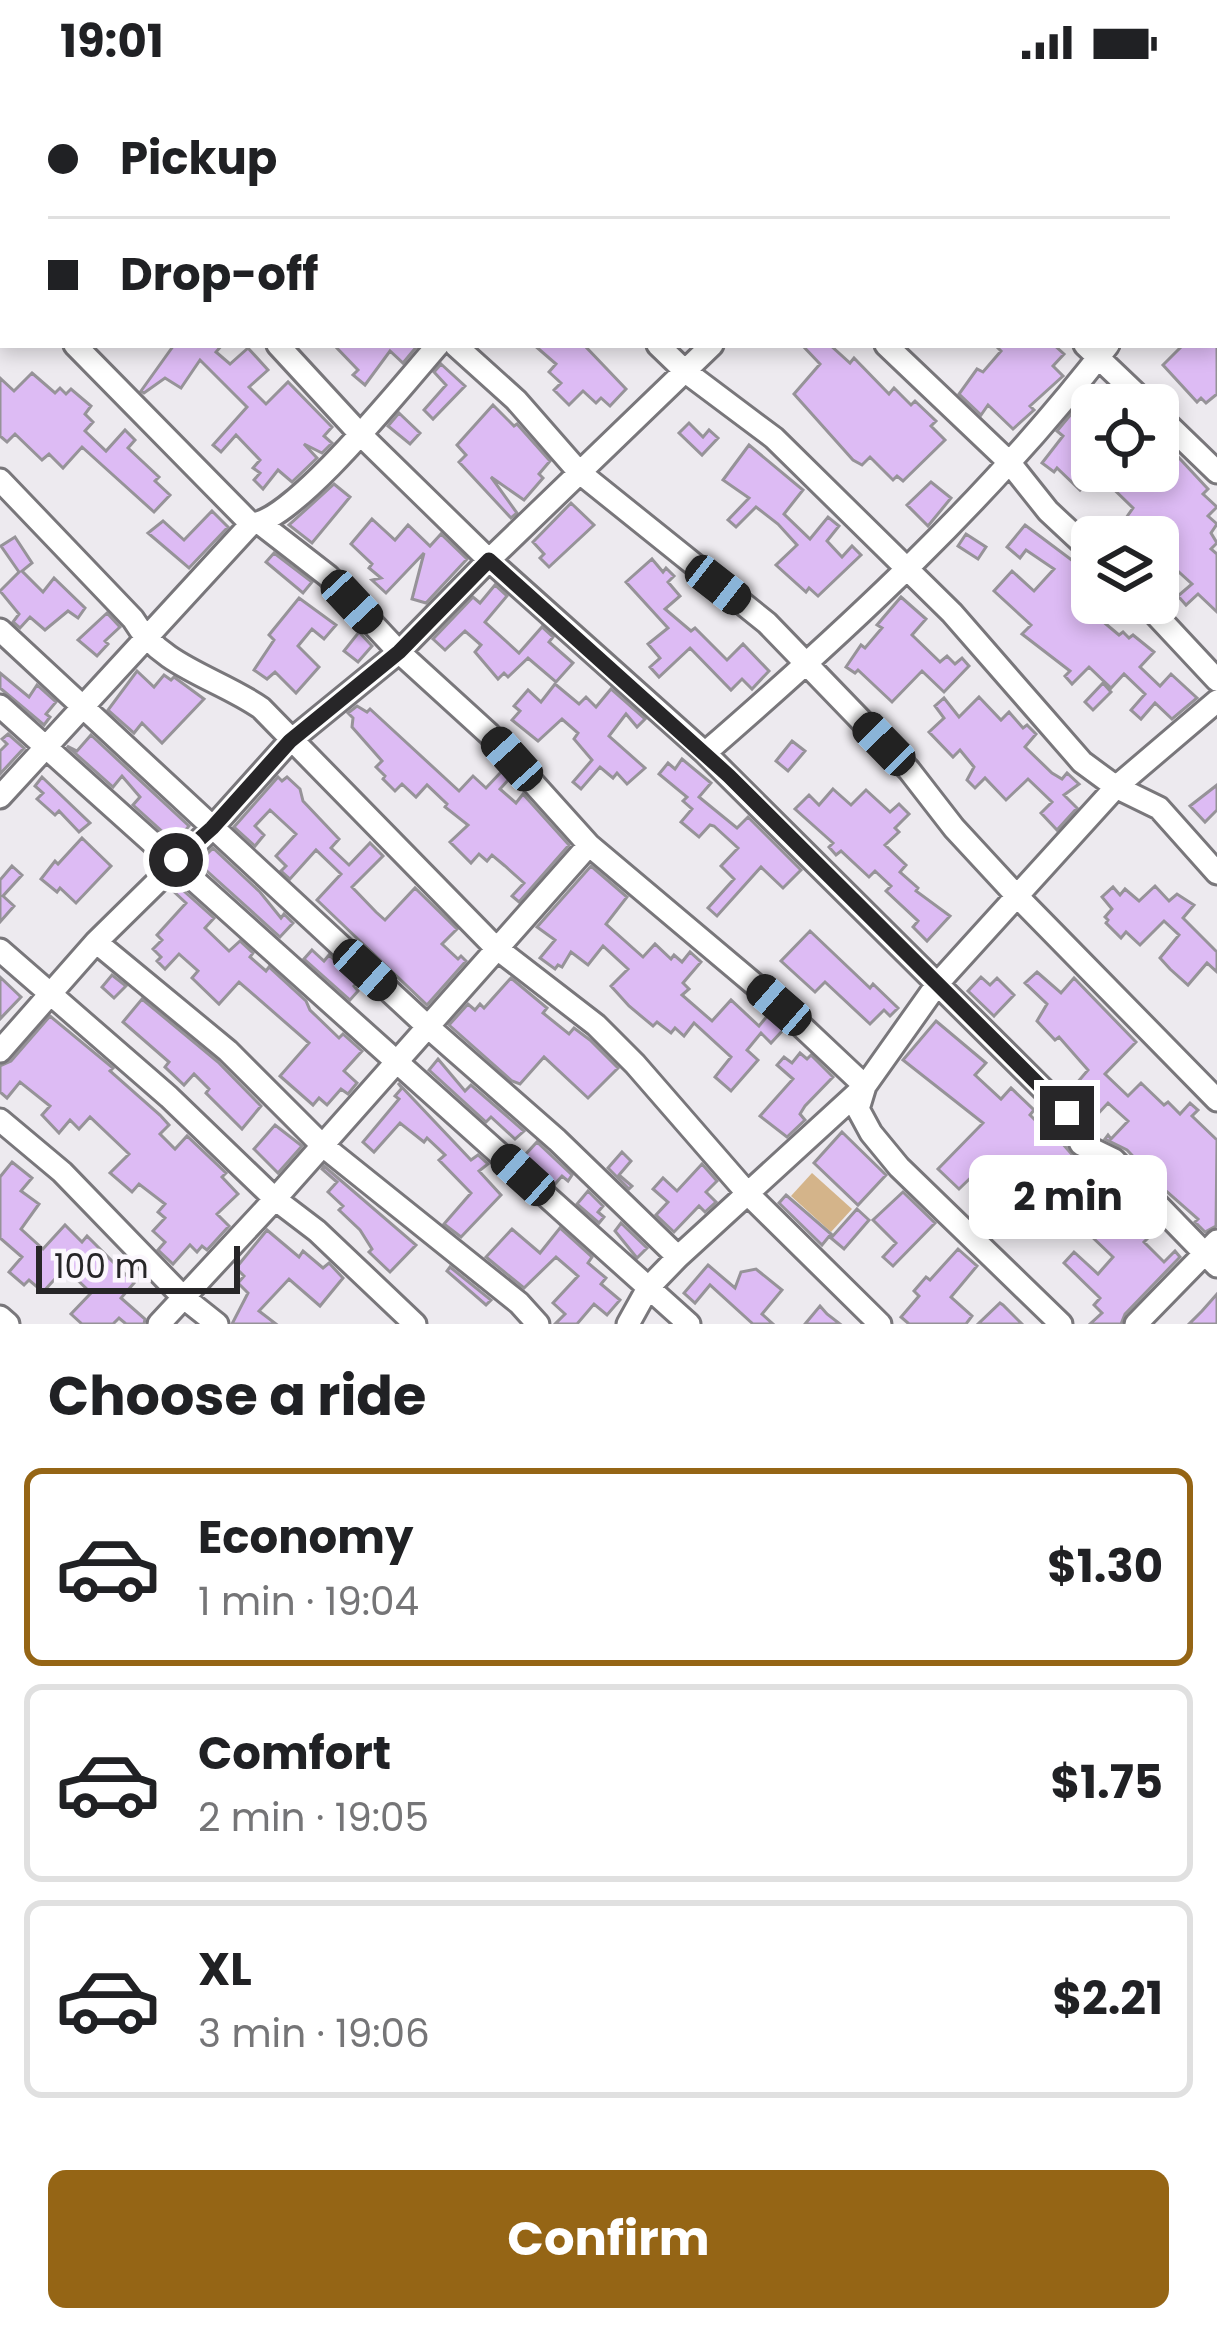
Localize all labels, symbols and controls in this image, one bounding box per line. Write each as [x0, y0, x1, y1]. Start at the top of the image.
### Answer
text: 19:01 [60, 10, 164, 73]
text: Pickup [120, 127, 277, 190]
text: Drop-off [120, 243, 318, 306]
map controls [1071, 384, 1179, 624]
button: locate [1071, 384, 1179, 492]
button: layers [1071, 516, 1179, 624]
car [679, 549, 757, 621]
car [314, 563, 390, 641]
car [846, 706, 922, 782]
car [475, 720, 549, 798]
route start [149, 833, 203, 887]
car [326, 933, 404, 1007]
car [740, 968, 818, 1042]
route end [1040, 1086, 1094, 1140]
car [484, 1138, 562, 1212]
callout: 2 min [968, 1155, 1166, 1239]
text: 2 min [1013, 1169, 1123, 1224]
scale bar [36, 1240, 240, 1293]
text: 100 m [54, 1243, 149, 1290]
text: Choose a ride [48, 1358, 426, 1434]
text: Economy [198, 1506, 413, 1569]
icon: car [54, 1513, 162, 1621]
text: $1.30 [1047, 1535, 1163, 1598]
text: 1 min · 19:04 [198, 1574, 419, 1629]
text: Comfort [198, 1722, 391, 1785]
icon: car [54, 1729, 162, 1837]
text: $1.75 [1050, 1751, 1163, 1814]
text: 2 min · 19:05 [198, 1790, 429, 1845]
text: XL [198, 1938, 252, 2001]
icon: car [54, 1945, 162, 2053]
text: $2.21 [1052, 1967, 1163, 2030]
text: 3 min · 19:06 [198, 2006, 430, 2061]
button: Confirm [48, 2170, 1169, 2308]

